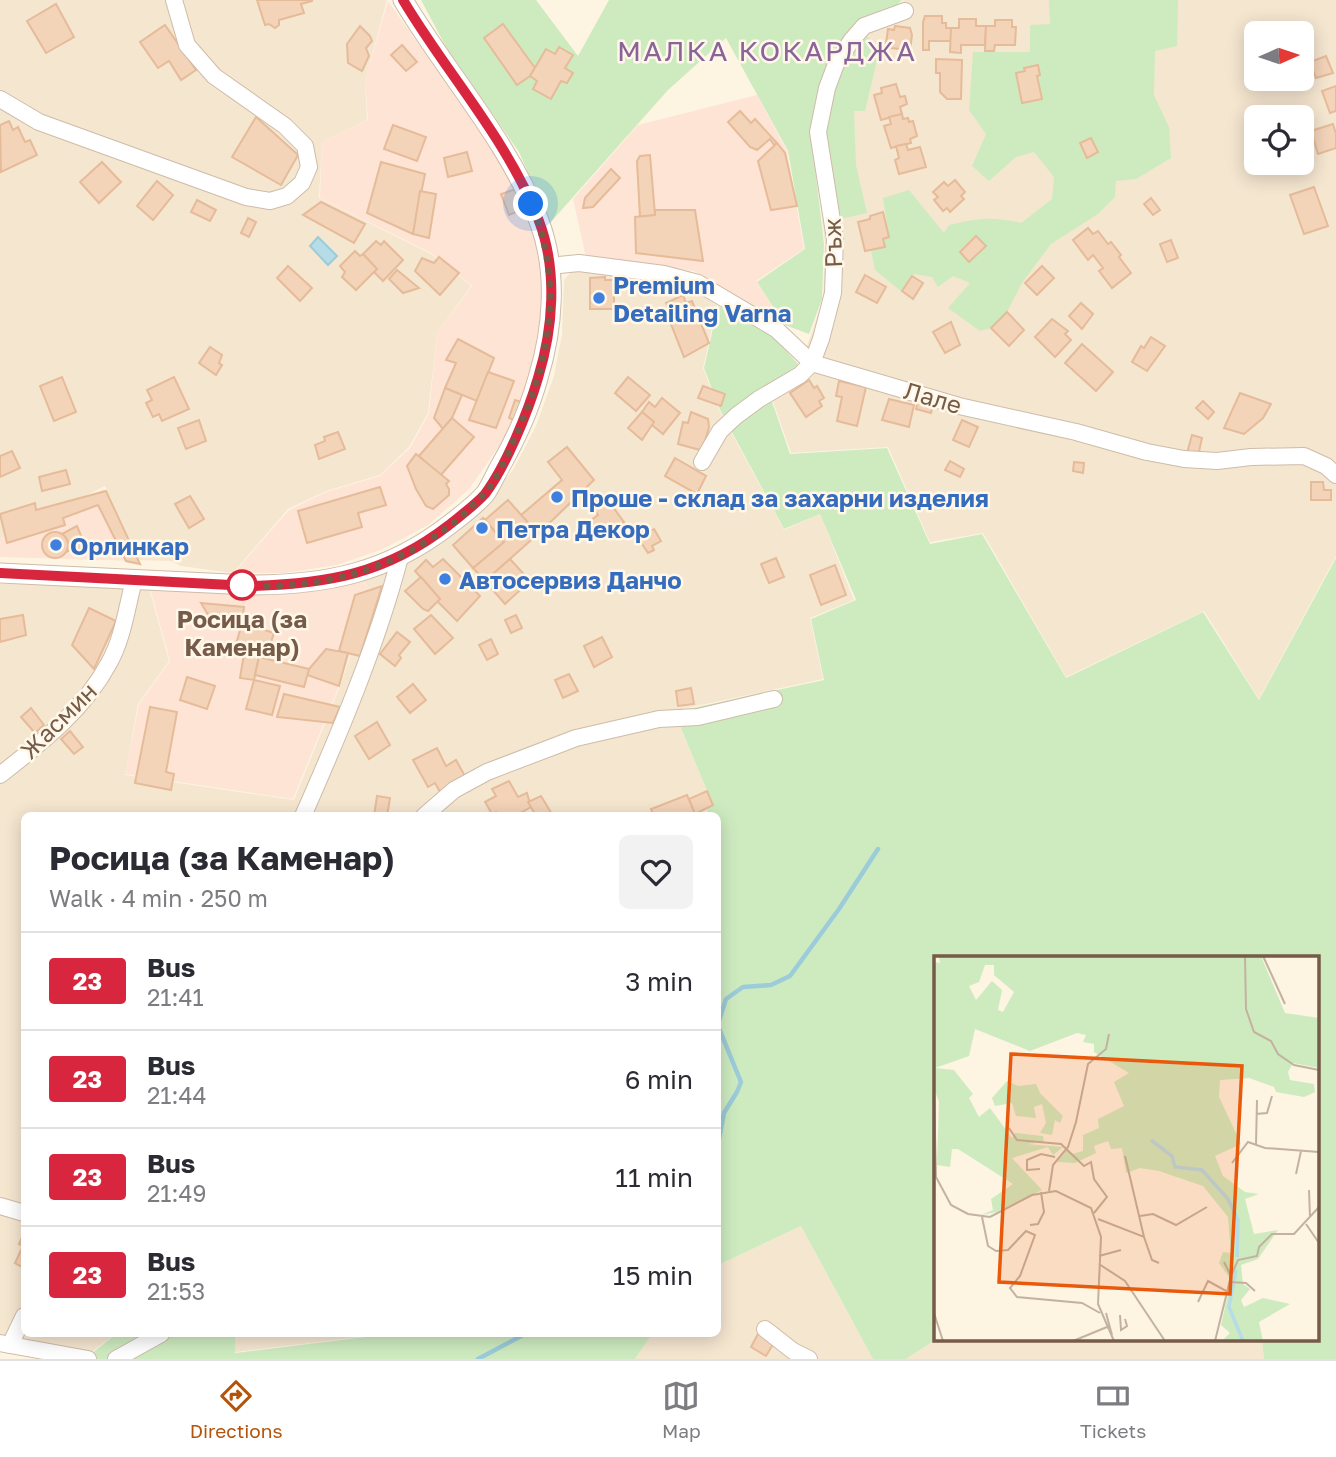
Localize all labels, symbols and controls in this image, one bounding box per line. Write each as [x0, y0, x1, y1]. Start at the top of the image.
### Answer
north arrow [1244, 21, 1314, 91]
map controls [1244, 21, 1314, 175]
district label: МАЛКА КОКАРДЖА [617, 34, 917, 67]
button: locate [1244, 105, 1314, 175]
your location [513, 186, 548, 221]
street label: Ръж [817, 218, 847, 268]
place label: Premium Detailing Varna [613, 270, 791, 327]
marker: Premium Detailing Varna [591, 290, 607, 306]
street label: Лале [901, 375, 965, 419]
place label: Проше - склад за захарни изделия [571, 483, 989, 512]
marker: Проше - склад за захарни изделия [549, 489, 565, 505]
place label: Петра Декор [496, 514, 650, 543]
marker: Петра Декор [474, 520, 490, 536]
place label: Орлинкар [70, 531, 189, 560]
marker: Орлинкар [48, 537, 64, 553]
place label: Автосервиз Данчо [459, 565, 682, 594]
marker: Росица (за Каменар) [227, 570, 257, 600]
marker: Автосервиз Данчо [437, 571, 453, 587]
place label: Росица (за Каменар) [177, 604, 307, 661]
street label: Жасмин [14, 676, 102, 764]
button: heart [619, 835, 693, 909]
text: Росица (за Каменар) [49, 838, 395, 877]
text: Walk · 4 min · 250 m [49, 884, 268, 912]
text: Bus [147, 952, 195, 983]
inset map [934, 956, 1318, 1342]
text: 23 [73, 966, 102, 995]
text: 3 min [625, 966, 693, 997]
text: 21:41 [147, 983, 204, 1011]
text: Bus [147, 1050, 195, 1081]
text: 23 [73, 1064, 102, 1093]
text: 6 min [625, 1064, 693, 1095]
text: 21:44 [147, 1081, 206, 1109]
text: Bus [147, 1148, 195, 1179]
text: 23 [73, 1162, 102, 1191]
text: 11 min [615, 1162, 693, 1193]
text: 21:49 [147, 1179, 206, 1207]
text: Bus [147, 1246, 195, 1277]
text: 23 [73, 1260, 102, 1289]
text: 15 min [613, 1260, 693, 1291]
text: 21:53 [147, 1277, 205, 1305]
tab: Directions [190, 1377, 283, 1442]
tab: Map [662, 1377, 701, 1442]
tab: Tickets [1080, 1377, 1146, 1442]

